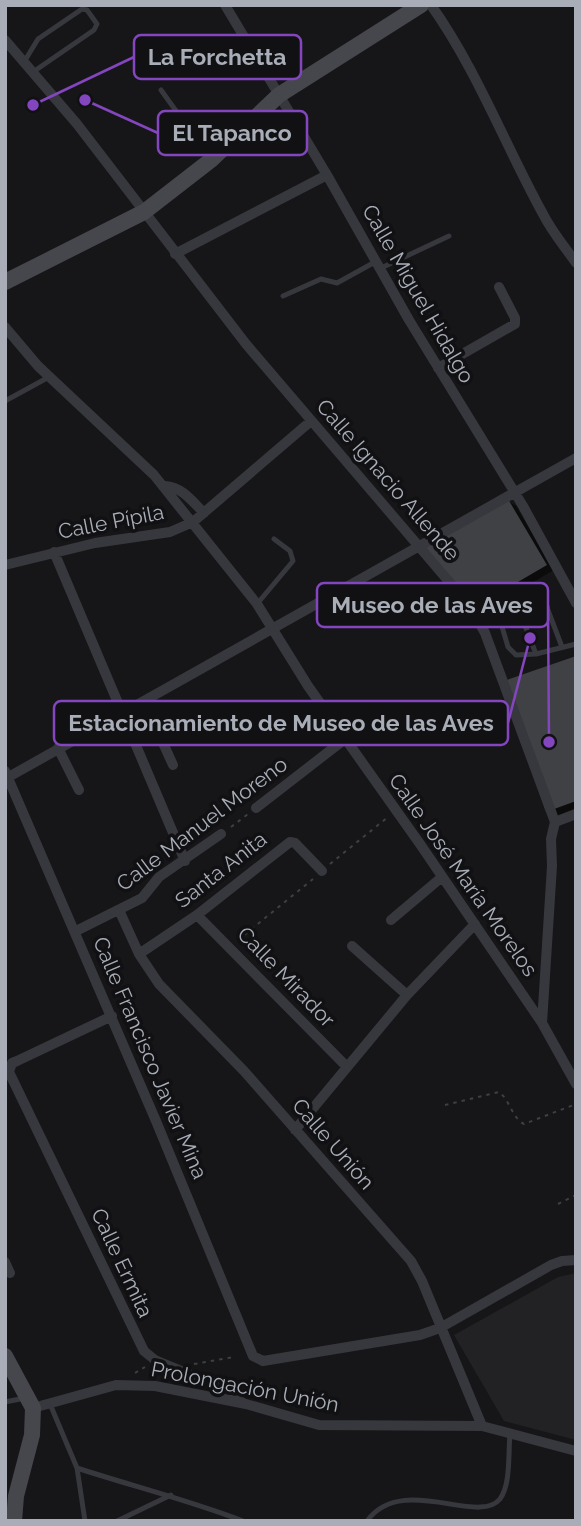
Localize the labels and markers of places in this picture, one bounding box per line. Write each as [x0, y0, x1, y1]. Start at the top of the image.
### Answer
callout: La Forchetta [134, 35, 301, 79]
callout: El Tapanco [158, 111, 307, 155]
callout: Museo de las Aves [317, 583, 548, 627]
callout: Estacionamiento de Museo de las Aves [54, 701, 508, 745]

